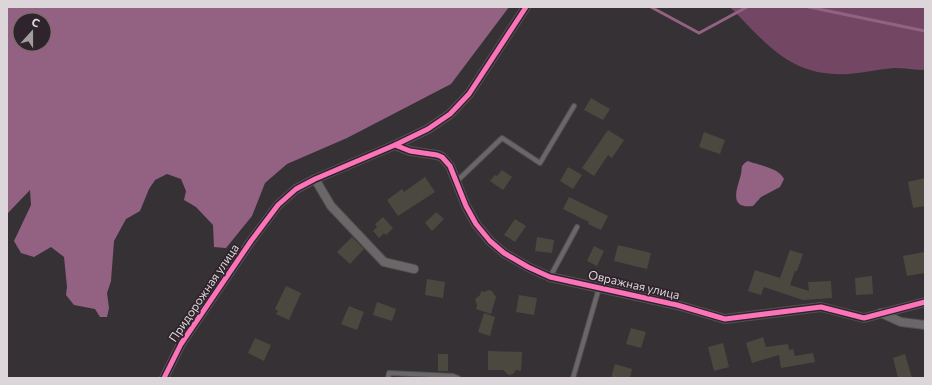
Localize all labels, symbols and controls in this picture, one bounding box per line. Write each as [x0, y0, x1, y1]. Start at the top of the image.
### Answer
north arrow [12, 12, 52, 52]
text: С [30, 15, 42, 30]
street label: Придорожная улица [165, 241, 241, 344]
street label: Овражная улица [587, 267, 681, 301]

